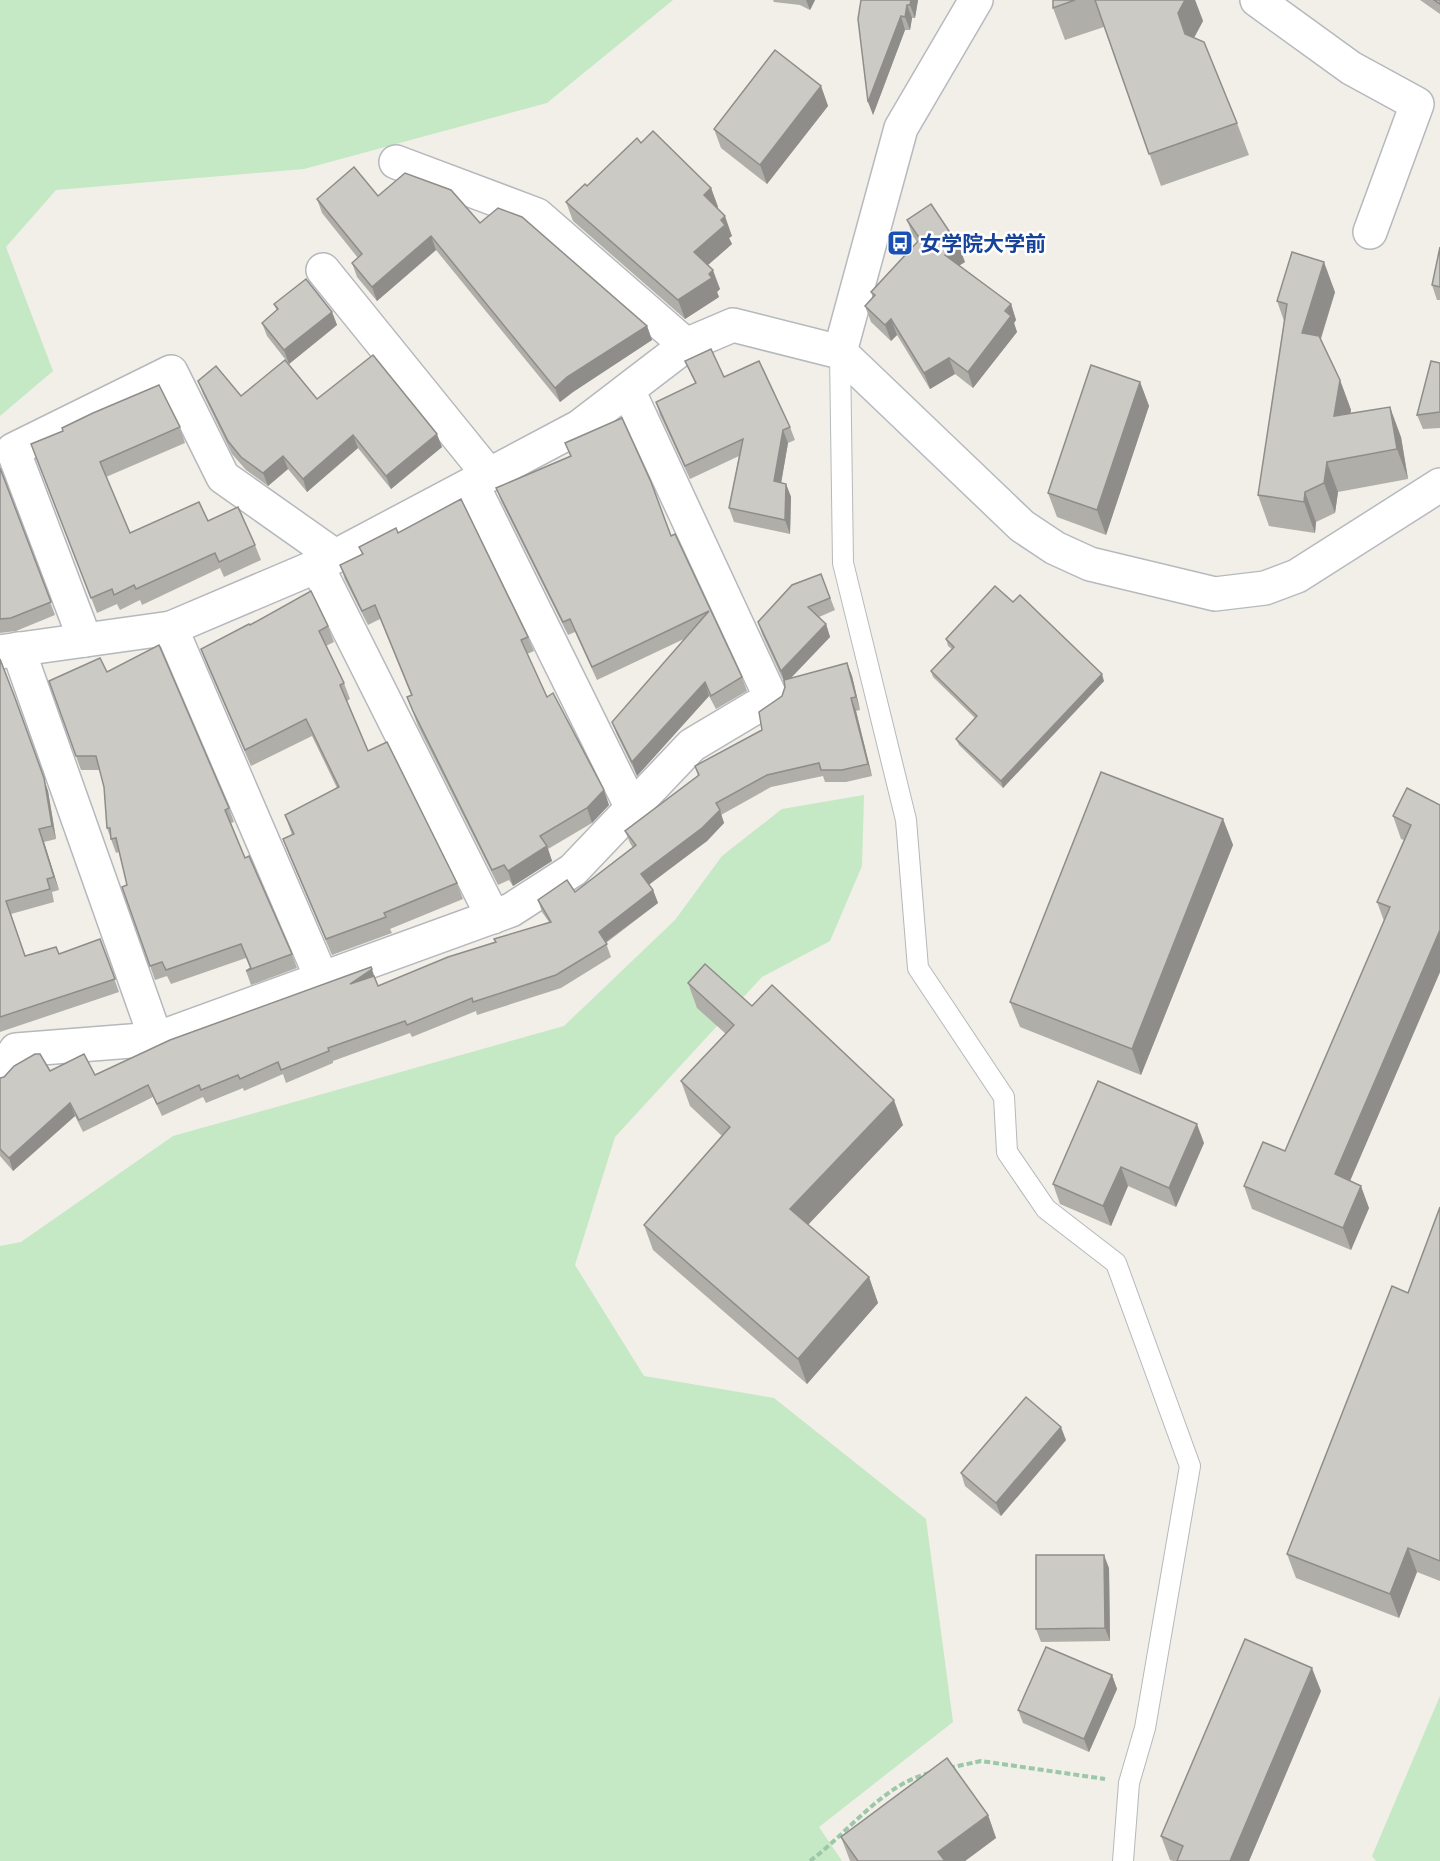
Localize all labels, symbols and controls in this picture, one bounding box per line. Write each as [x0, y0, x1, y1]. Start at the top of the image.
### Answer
bus stop icon: 女学院大学前 [885, 228, 915, 258]
place label: 女学院大学前 [920, 232, 1046, 255]

